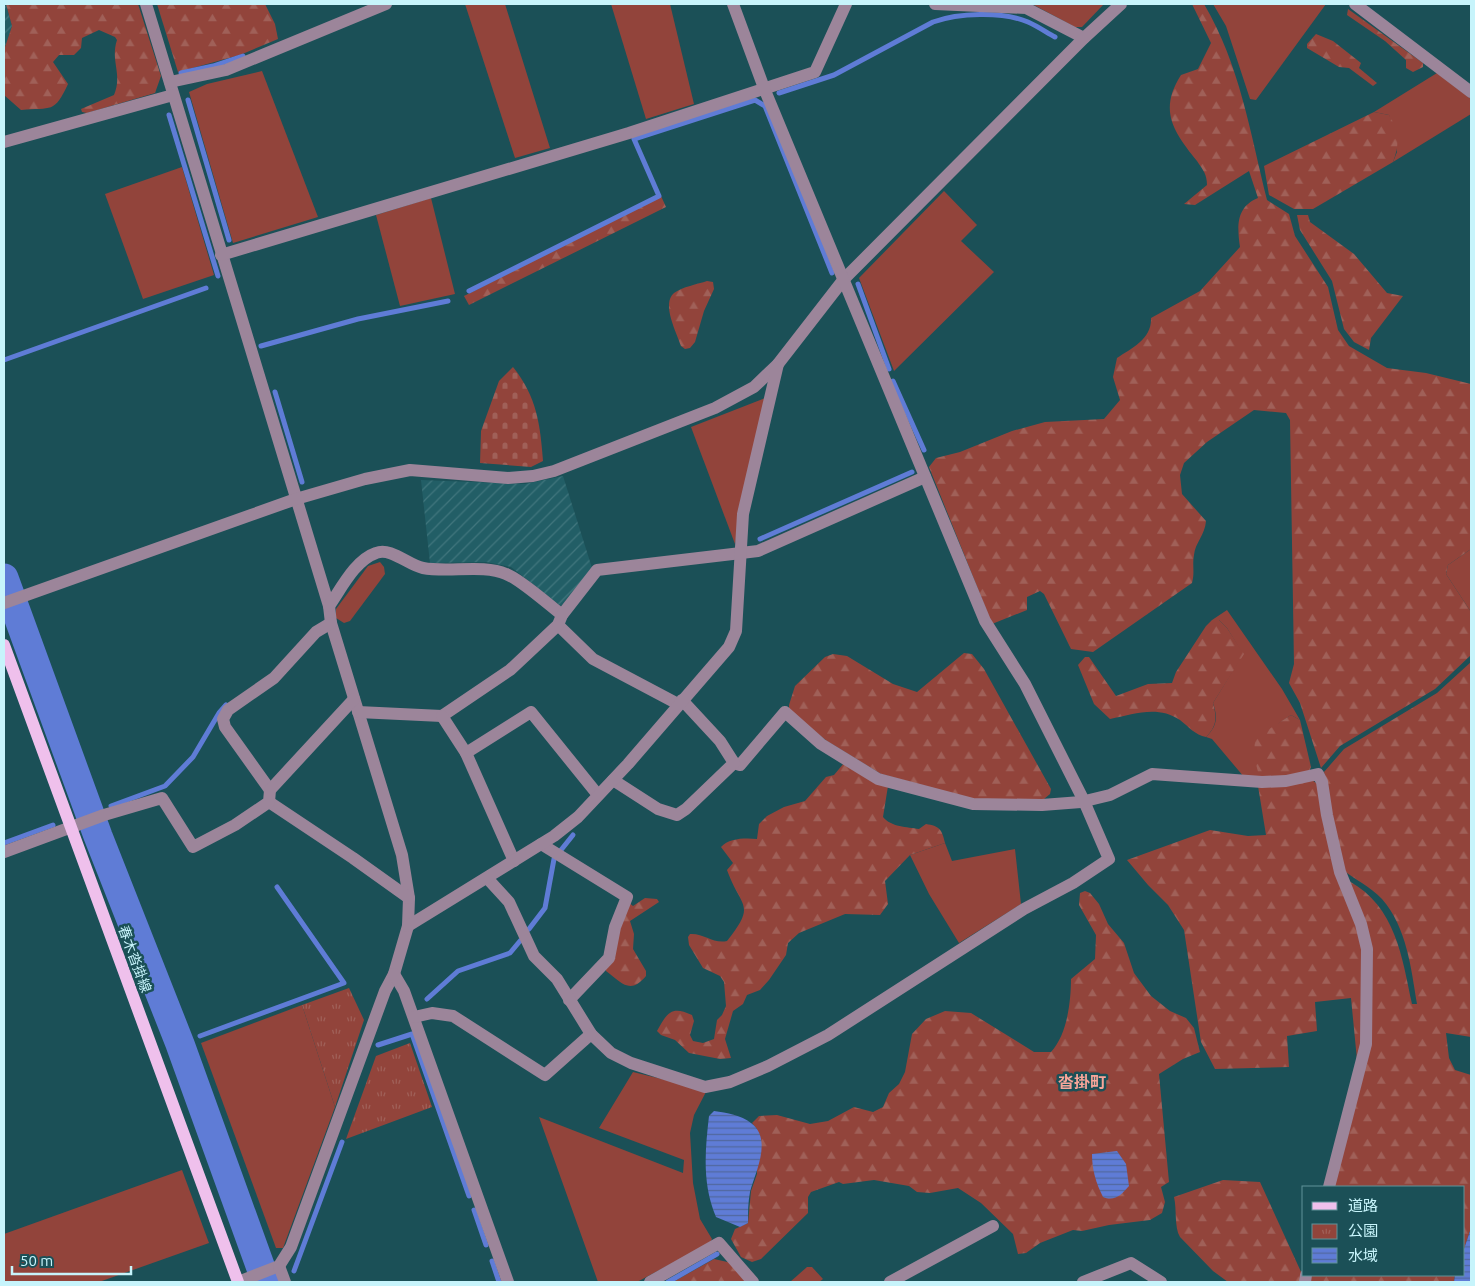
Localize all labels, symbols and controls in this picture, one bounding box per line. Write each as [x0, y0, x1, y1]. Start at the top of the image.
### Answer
street label: 春木沓掛線 [116, 923, 154, 995]
district label: 沓掛町 [1058, 1073, 1106, 1091]
legend [1302, 1186, 1465, 1276]
text: 道路 [1348, 1197, 1378, 1214]
text: 公園 [1348, 1222, 1378, 1239]
scale bar [12, 1244, 131, 1276]
text: 水域 [1348, 1247, 1378, 1264]
text: 50 m [20, 1252, 53, 1269]

